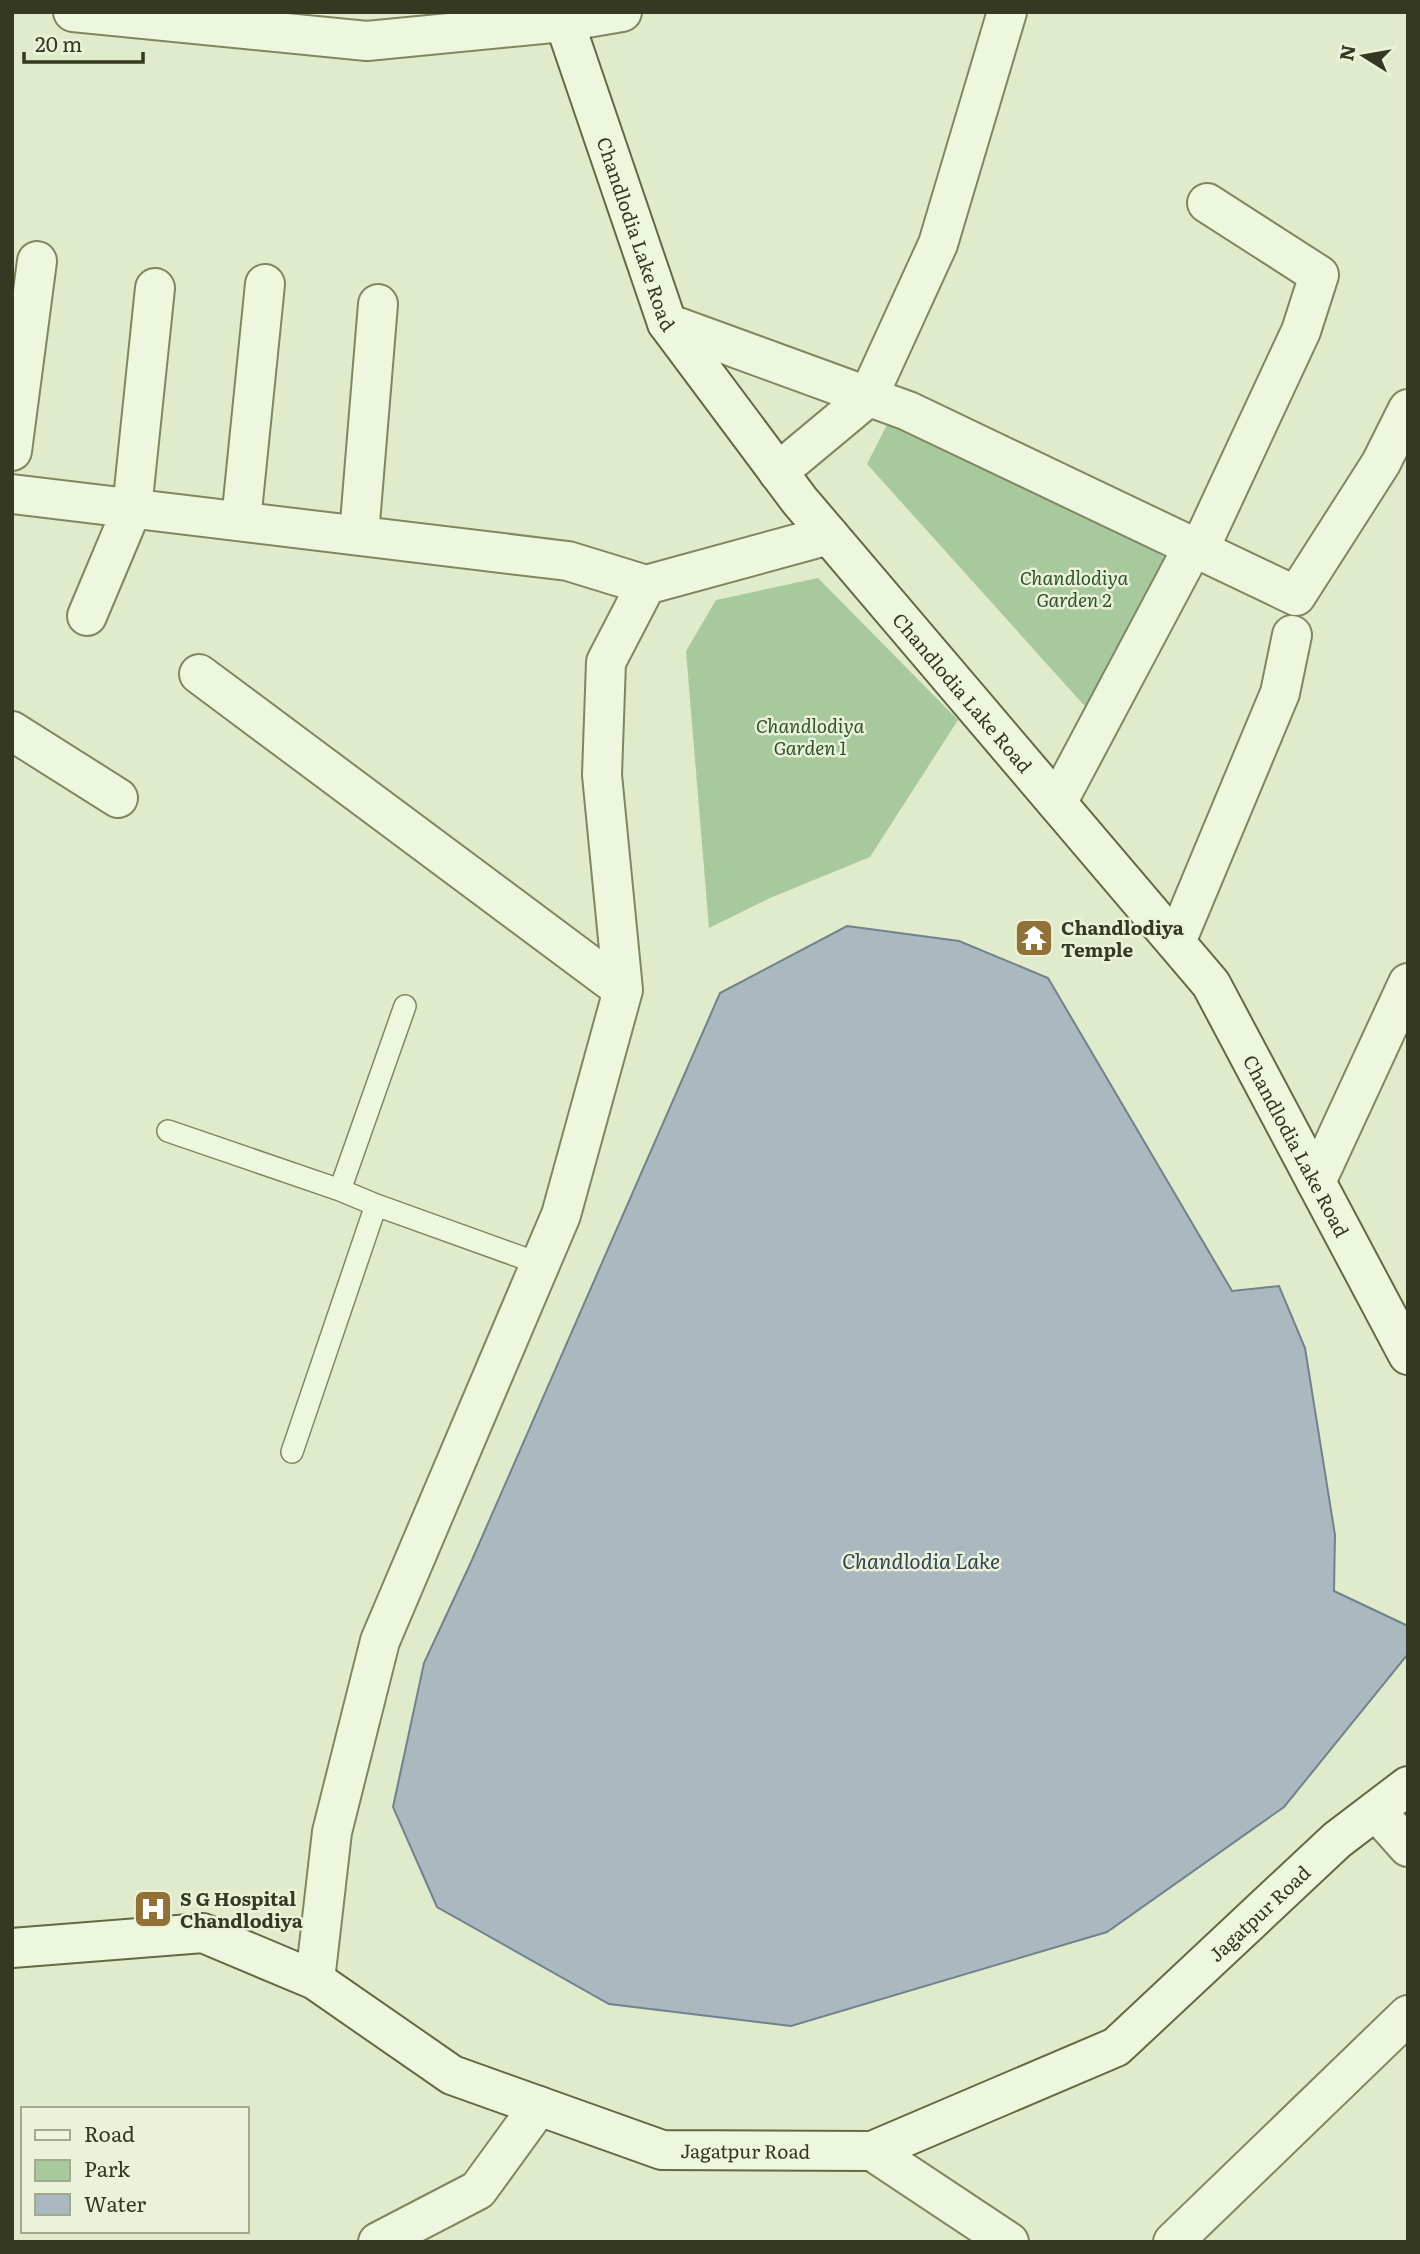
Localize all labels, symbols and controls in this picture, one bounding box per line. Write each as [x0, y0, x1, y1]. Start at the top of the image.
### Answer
scale bar [24, 21, 144, 65]
north arrow [1329, 21, 1399, 91]
text: 20 m [35, 27, 82, 58]
text: N [1331, 42, 1362, 63]
street label: Chandlodia Lake Road [591, 133, 683, 337]
park label: Chandlodiya Garden 2 [1020, 563, 1128, 613]
street label: Chandlodia Lake Road [886, 606, 1039, 779]
park label: Chandlodiya Garden 1 [756, 711, 864, 761]
place label: Chandlodiya Temple [1061, 913, 1184, 963]
temple icon: Chandlodiya Temple [1013, 917, 1055, 959]
street label: Chandlodia Lake Road [1237, 1050, 1357, 1242]
water label: Chandlodia Lake [842, 1544, 1000, 1575]
street label: Jagatpur Road [1202, 1858, 1316, 1968]
place label: S G Hospital Chandlodiya [180, 1884, 303, 1934]
hospital icon: S G Hospital Chandlodiya [132, 1888, 174, 1930]
legend [21, 2107, 248, 2233]
text: Road [84, 2117, 135, 2148]
street label: Jagatpur Road [680, 2136, 811, 2165]
text: Park [84, 2152, 130, 2183]
text: Water [84, 2187, 146, 2218]

